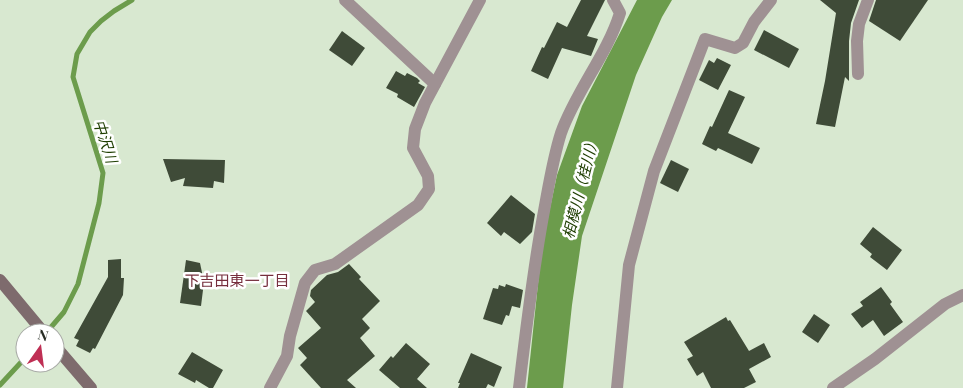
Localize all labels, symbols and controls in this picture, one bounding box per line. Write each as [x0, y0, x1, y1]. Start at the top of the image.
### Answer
water label: 中沢川 [90, 117, 123, 167]
water label: 相模川（桂川） [558, 134, 602, 240]
district label: 下吉田東一丁目 [184, 270, 290, 290]
north arrow [15, 323, 65, 373]
text: N [36, 324, 50, 345]

